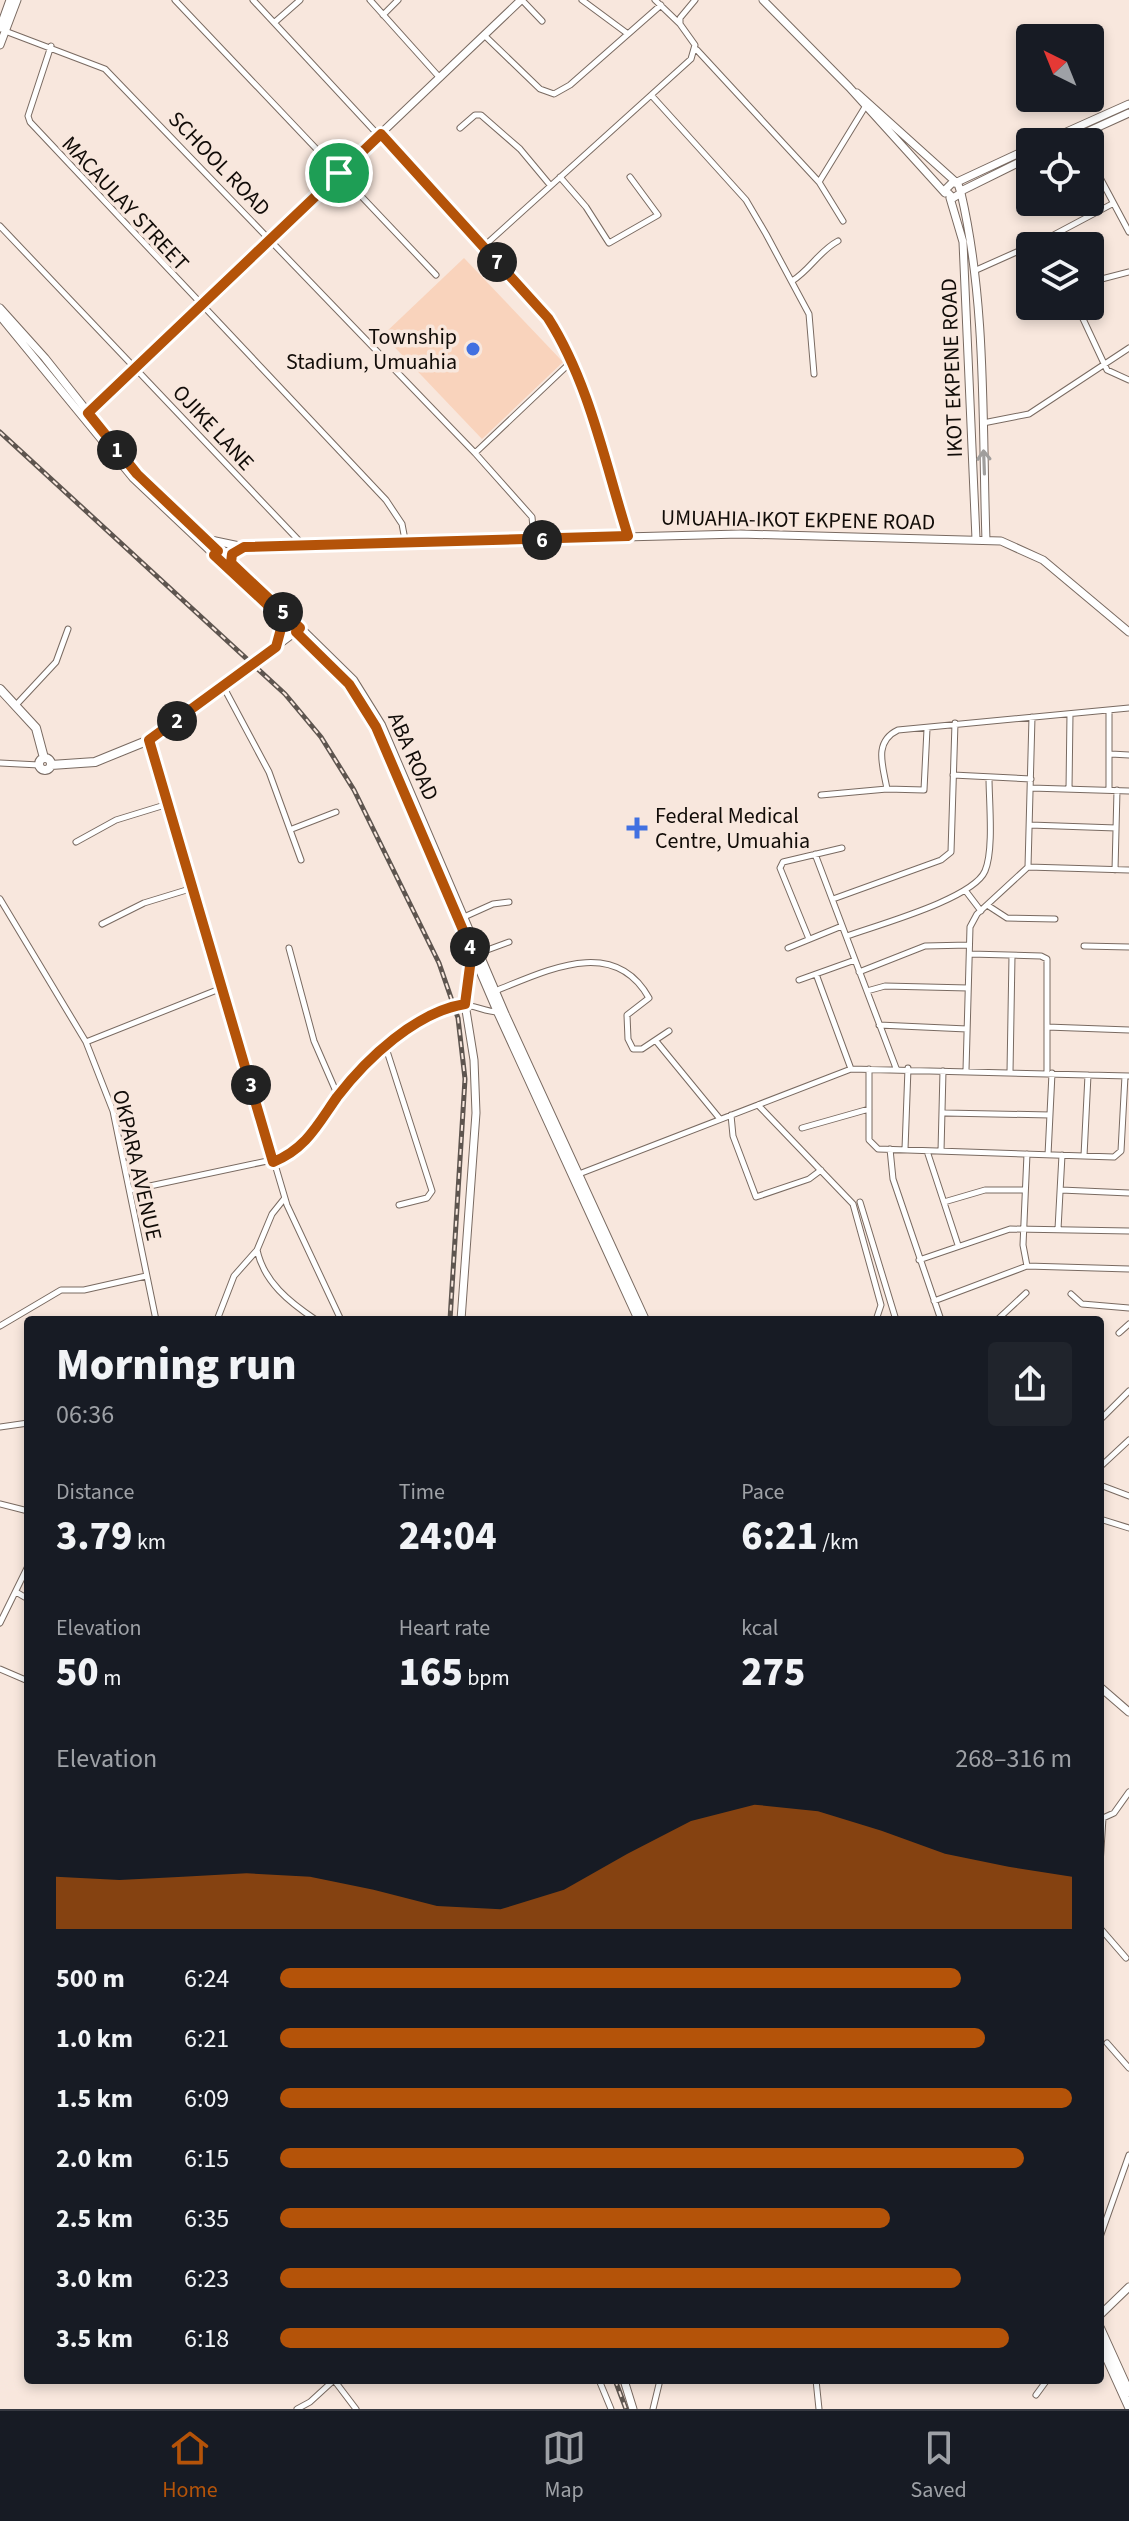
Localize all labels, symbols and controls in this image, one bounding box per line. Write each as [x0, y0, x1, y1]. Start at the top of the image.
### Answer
north arrow [1016, 24, 1104, 112]
map controls [1016, 24, 1104, 320]
street label: SCHOOL ROAD [161, 104, 278, 223]
button: locate [1016, 128, 1104, 216]
street label: MACAULAY STREET [54, 129, 196, 278]
pin [305, 139, 373, 207]
icon: arrive [317, 151, 361, 195]
button: layers [1016, 232, 1104, 320]
pin: 7 [477, 242, 517, 282]
text: 7 [491, 246, 503, 278]
street label: IKOT EKPENE ROAD [933, 278, 971, 458]
place label: Township Stadium, Umuahia [286, 321, 457, 378]
marker: Township Stadium, Umuahia [464, 340, 482, 358]
street label: OJIKE LANE [165, 378, 262, 478]
pin: 1 [97, 430, 137, 470]
text: 1 [111, 434, 123, 466]
one-way arrow [976, 449, 991, 476]
street label: UMUAHIA-IKOT EKPENE ROAD [661, 502, 935, 538]
pin: 6 [522, 520, 562, 560]
text: 6 [536, 524, 548, 556]
pin: 5 [263, 592, 303, 632]
text: 5 [277, 596, 289, 628]
pin: 2 [157, 701, 197, 741]
text: 2 [171, 705, 183, 737]
street label: ABA ROAD [379, 707, 447, 806]
place label: Federal Medical Centre, Umuahia [655, 800, 810, 857]
marker: Federal Medical Centre, Umuahia [626, 817, 648, 839]
pin: 4 [450, 927, 490, 967]
text: 4 [464, 931, 476, 963]
pin: 3 [231, 1065, 271, 1105]
text: 3 [245, 1069, 257, 1101]
street label: OKPARA AVENUE [104, 1087, 170, 1244]
text: Morning run [56, 1334, 297, 1397]
button: share [988, 1342, 1072, 1426]
text: 06:36 [56, 1396, 114, 1433]
text: Distance [56, 1476, 134, 1508]
text: Time [399, 1476, 445, 1508]
text: Pace [741, 1476, 784, 1508]
text: 3.79 [56, 1508, 132, 1565]
text: 24:04 [399, 1508, 497, 1565]
text: 6:21 [741, 1508, 818, 1565]
text: km [132, 1526, 166, 1558]
text: /km [818, 1526, 859, 1558]
text: Elevation [56, 1612, 142, 1644]
text: Heart rate [399, 1612, 490, 1644]
text: kcal [741, 1612, 778, 1644]
text: 50 [56, 1644, 99, 1701]
text: 165 [399, 1644, 463, 1701]
text: 275 [741, 1644, 805, 1701]
text: m [99, 1662, 121, 1694]
text: bpm [463, 1662, 510, 1694]
text: Elevation [56, 1740, 157, 1777]
text: 268–316 m [955, 1740, 1072, 1777]
text: 500 m [56, 1960, 125, 1997]
text: 6:24 [184, 1960, 229, 1997]
text: 1.0 km [56, 2020, 133, 2057]
text: 6:21 [184, 2020, 229, 2057]
text: 1.5 km [56, 2080, 133, 2117]
text: 6:09 [184, 2080, 229, 2117]
text: 2.0 km [56, 2140, 133, 2177]
text: 6:15 [184, 2140, 229, 2177]
text: 2.5 km [56, 2200, 133, 2237]
text: 6:35 [184, 2200, 229, 2237]
text: 3.0 km [56, 2260, 133, 2297]
text: 6:23 [184, 2260, 229, 2297]
text: 3.5 km [56, 2320, 133, 2357]
text: 6:18 [184, 2320, 229, 2357]
tab: Home [162, 2426, 218, 2506]
tab: Map [542, 2426, 586, 2506]
tab: Saved [911, 2426, 967, 2506]

